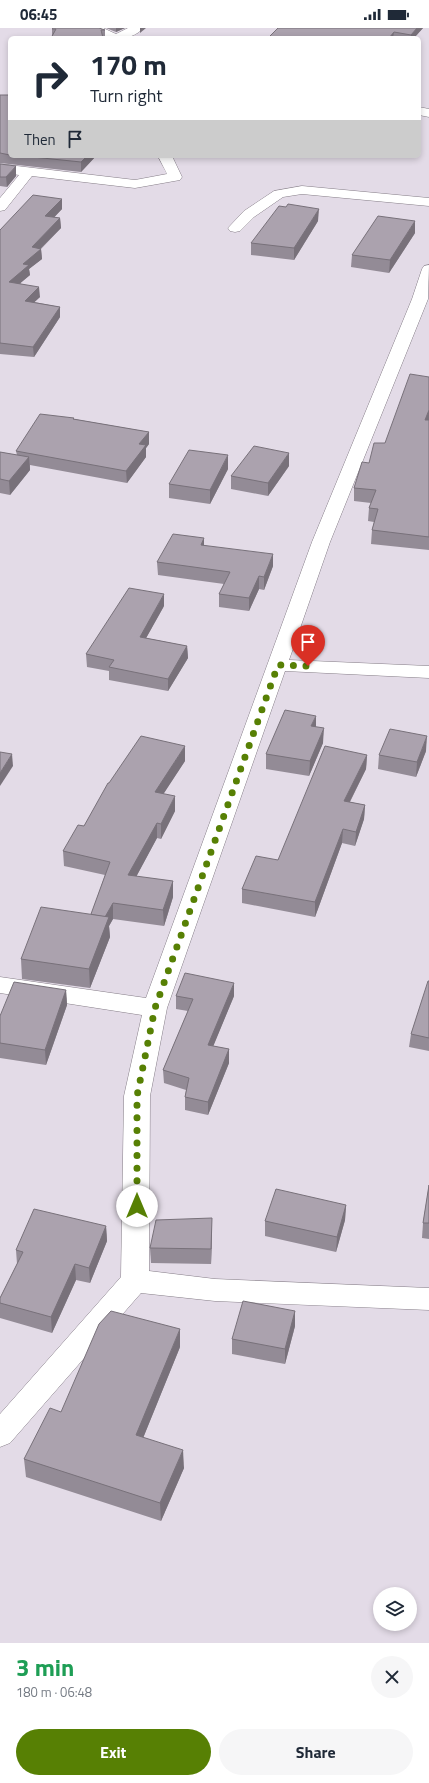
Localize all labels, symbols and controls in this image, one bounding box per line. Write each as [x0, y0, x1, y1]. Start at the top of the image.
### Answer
text: 06:45 [20, 3, 57, 26]
text: 170 m [90, 43, 167, 86]
icon: right [24, 52, 76, 104]
text: Turn right [90, 82, 163, 109]
text: Then [24, 128, 56, 151]
icon: arrive [64, 128, 86, 150]
pin [291, 625, 325, 666]
icon: arrive [297, 631, 319, 653]
position arrow [116, 1185, 158, 1227]
map controls [373, 1587, 417, 1631]
button: layers [373, 1587, 417, 1631]
text: 3 min [16, 1649, 74, 1685]
button: close [371, 1656, 413, 1698]
text: 180 m · 06:48 [16, 1682, 92, 1702]
button: Exit [16, 1729, 211, 1775]
button: Share [219, 1729, 413, 1775]

